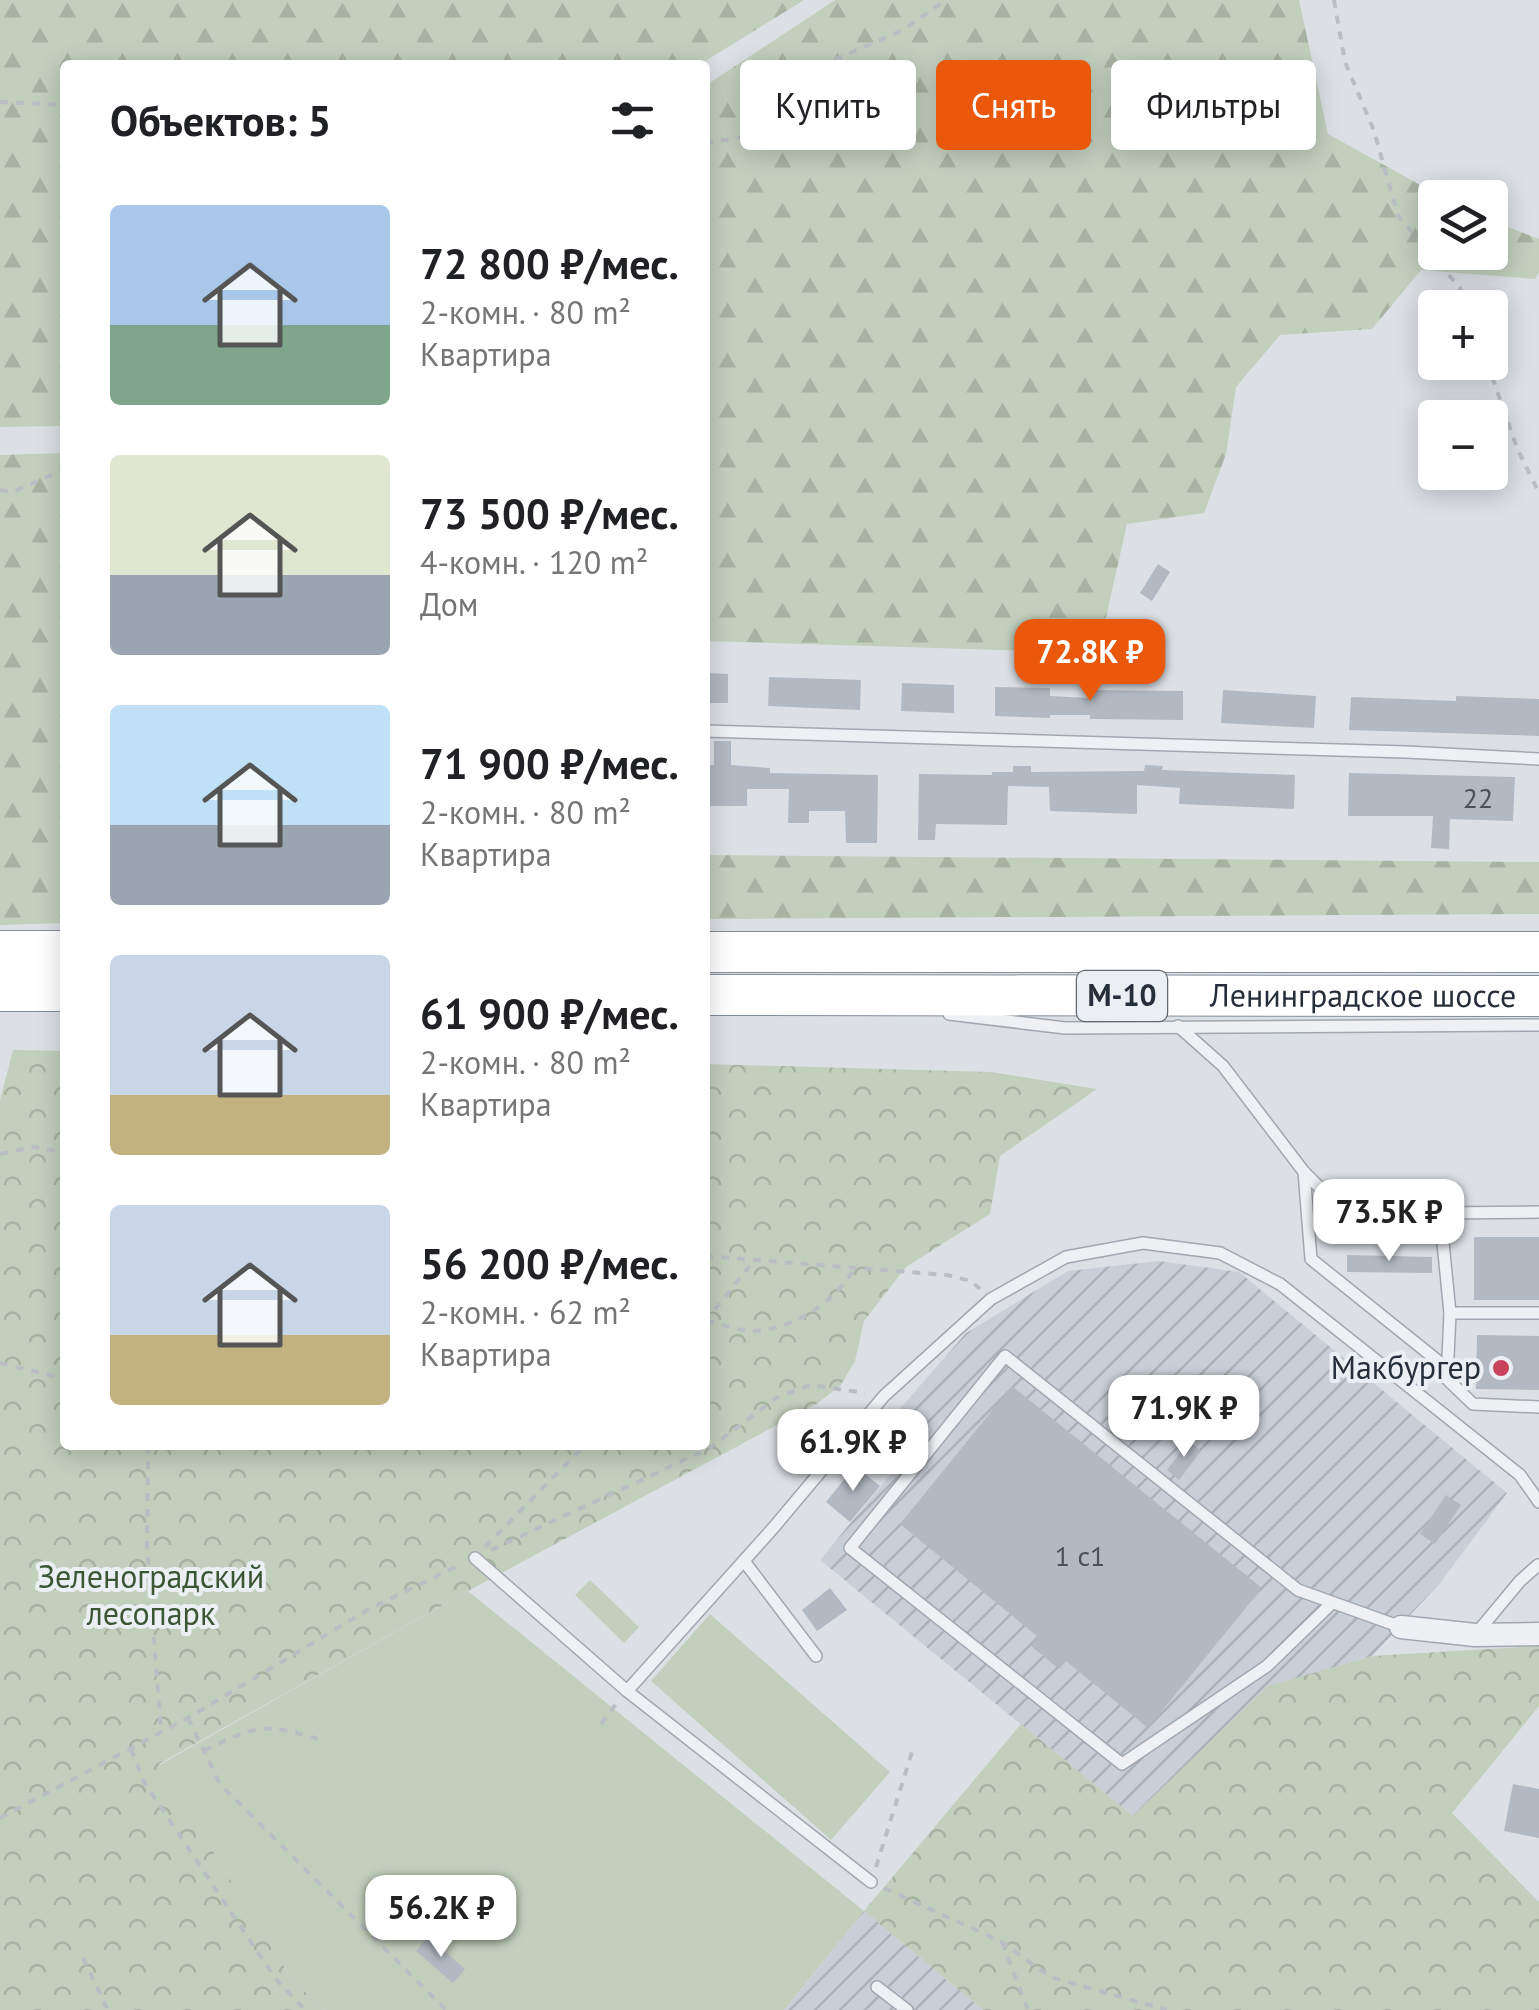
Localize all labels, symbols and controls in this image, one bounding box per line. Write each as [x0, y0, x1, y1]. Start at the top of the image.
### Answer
chip: Купить [740, 60, 916, 150]
chip: Снять [936, 60, 1091, 150]
chip: Фильтры [1111, 60, 1316, 150]
text: Объектов: 5 [110, 93, 331, 148]
icon: filters [605, 93, 660, 148]
map controls [1418, 180, 1508, 490]
button: layers [1418, 180, 1508, 270]
text: 72 800 ₽/мес. [420, 236, 679, 291]
icon: home [190, 245, 310, 365]
button: + [1418, 290, 1508, 380]
text: 2-комн. · 80 m² [420, 291, 631, 333]
text: Квартира [420, 333, 552, 375]
button: − [1418, 400, 1508, 490]
text: 73 500 ₽/мес. [420, 486, 679, 541]
icon: home [190, 495, 310, 615]
text: 4-комн. · 120 m² [420, 541, 648, 583]
text: Дом [420, 583, 478, 625]
pin: 72.8K ₽ [998, 619, 1182, 704]
text: 72.8K ₽ [1036, 630, 1144, 672]
text: 71 900 ₽/мес. [420, 736, 679, 791]
icon: home [190, 745, 310, 865]
house number: 22 [1463, 779, 1493, 816]
text: 2-комн. · 80 m² [420, 791, 631, 833]
text: Квартира [420, 833, 552, 875]
road number: М-10 [1077, 971, 1167, 1021]
street label: Ленинградское шоссе [1209, 974, 1516, 1016]
text: 61 900 ₽/мес. [420, 986, 679, 1041]
icon: home [190, 995, 310, 1115]
text: 2-комн. · 80 m² [420, 1041, 631, 1083]
text: Квартира [420, 1083, 552, 1125]
pin: 73.5K ₽ [1297, 1179, 1481, 1264]
text: 73.5K ₽ [1335, 1190, 1443, 1232]
text: 56 200 ₽/мес. [420, 1236, 679, 1291]
icon: home [190, 1245, 310, 1365]
text: 2-комн. · 62 m² [420, 1291, 631, 1333]
text: Квартира [420, 1333, 552, 1375]
place label: Макбургер [1331, 1346, 1481, 1388]
marker: Макбургер [1490, 1357, 1512, 1379]
pin: 71.9K ₽ [1092, 1375, 1276, 1460]
text: 71.9K ₽ [1130, 1386, 1238, 1428]
pin: 61.9K ₽ [761, 1409, 945, 1494]
text: 61.9K ₽ [799, 1420, 907, 1462]
house number: 1 с1 [1055, 1537, 1105, 1574]
park label: Зеленоградский лесопарк [38, 1555, 264, 1634]
pin: 56.2K ₽ [349, 1875, 533, 1960]
text: 56.2K ₽ [387, 1886, 495, 1928]

